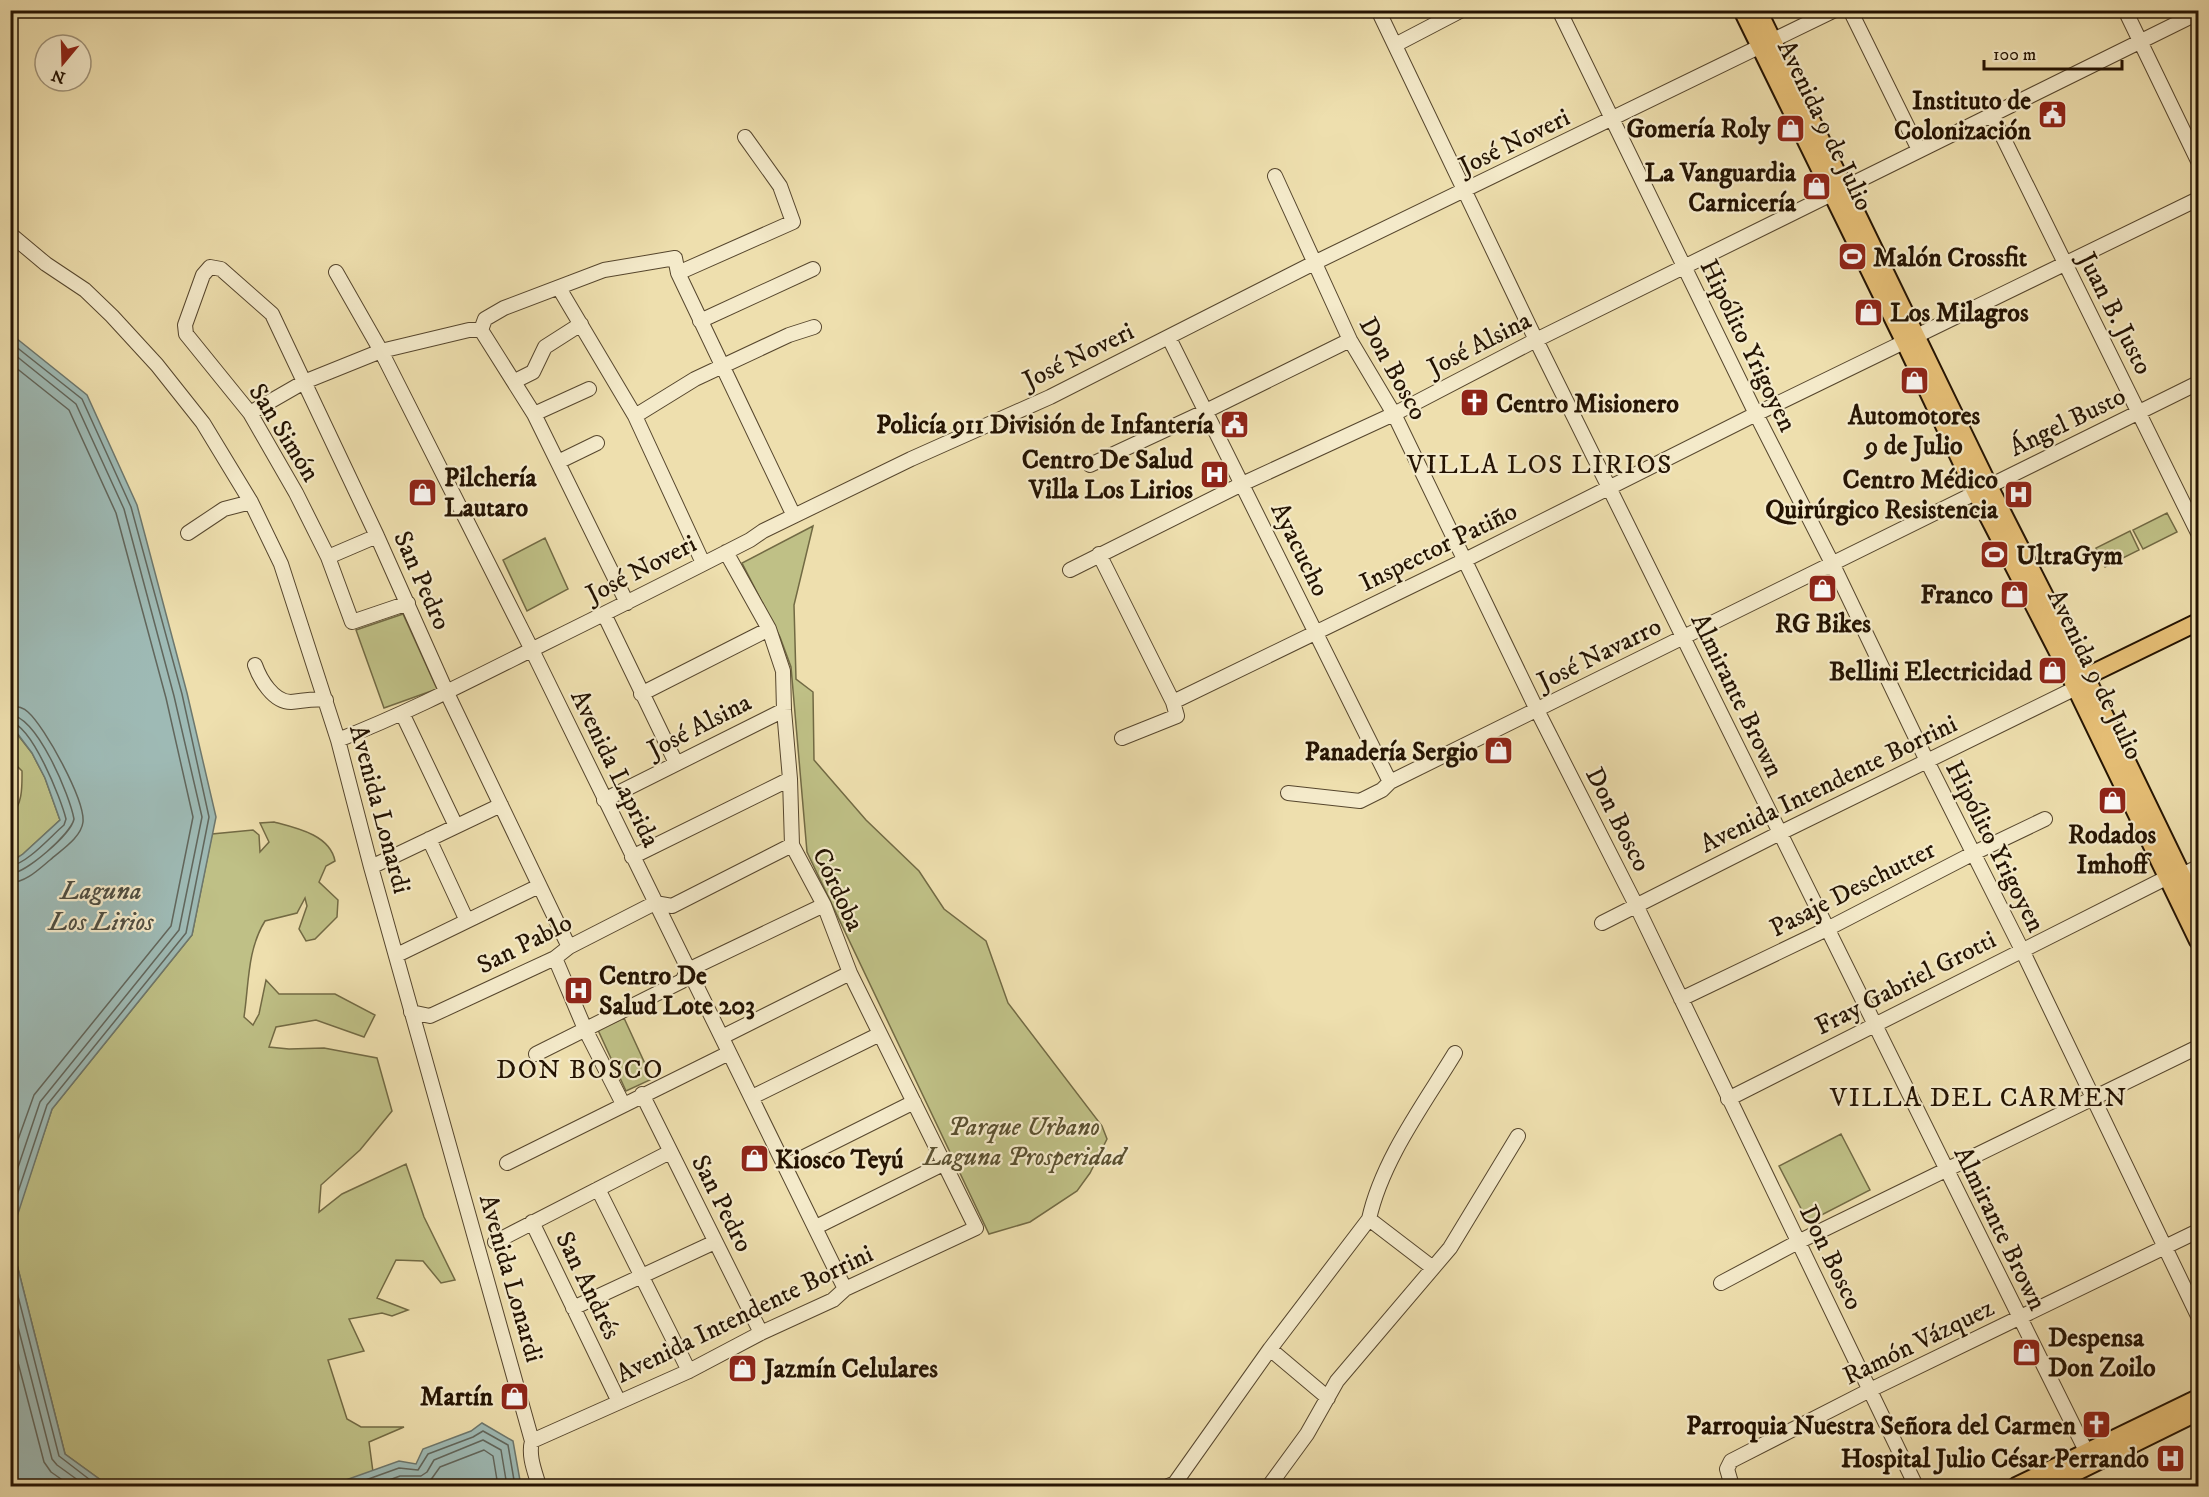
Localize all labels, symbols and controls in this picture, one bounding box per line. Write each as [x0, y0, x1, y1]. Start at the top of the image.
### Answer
north arrow [33, 33, 93, 93]
scale bar [1984, 33, 2122, 71]
street label: Avenida 9 de Julio [1769, 35, 1880, 216]
text: 100 m [1993, 44, 2036, 66]
text: N [49, 65, 68, 88]
place label: Instituto de Colonización [1894, 85, 2031, 148]
public building icon: Instituto de Colonización [2036, 99, 2068, 131]
street label: José Noveri [1452, 101, 1576, 184]
shop icon: Gomería Roly [1775, 112, 1807, 144]
place label: Gomería Roly [1626, 113, 1771, 146]
place label: La Vanguardia Carnicería [1645, 157, 1797, 220]
shop icon: La Vanguardia Carnicería [1801, 171, 1833, 203]
sports icon: Malón Crossfit [1836, 241, 1868, 273]
place label: Malón Crossfit [1873, 242, 2028, 275]
street label: Juan B. Justo [2069, 245, 2160, 380]
street label: Hipólito Yrigoyen [1692, 254, 1804, 438]
shop icon: Los Milagros [1853, 296, 1885, 328]
place label: Los Milagros [1890, 297, 2029, 330]
street label: José Alsina [1421, 304, 1537, 385]
street label: Don Bosco [1351, 311, 1434, 426]
street label: José Noveri [1016, 315, 1140, 398]
shop icon: Automotores 9 de Julio [1898, 365, 1930, 397]
street label: San Simón [241, 377, 327, 488]
street label: Ángel Busto [2004, 379, 2131, 465]
church icon: Centro Misionero [1459, 387, 1491, 419]
place label: Centro Misionero [1496, 388, 1679, 421]
place label: Automotores 9 de Julio [1847, 400, 1980, 463]
public building icon: Policía 911 División de Infantería [1219, 408, 1251, 440]
place label: Policía 911 División de Infantería [876, 409, 1215, 442]
place label: Centro De Salud Villa Los Lirios [1022, 444, 1194, 507]
district label: VILLA LOS LIRIOS [1406, 448, 1673, 482]
hospital icon: Centro De Salud Villa Los Lirios [1198, 458, 1230, 490]
place label: Pilchería Lautaro [444, 462, 537, 525]
place label: Centro Médico Quirúrgico Resistencia [1765, 464, 1999, 527]
shop icon: Pilchería Lautaro [407, 476, 439, 508]
hospital icon: Centro Médico Quirúrgico Resistencia [2003, 478, 2035, 510]
street label: Inspector Patiño [1354, 495, 1523, 600]
street label: Ayacucho [1263, 497, 1337, 602]
street label: San Pedro [385, 526, 458, 635]
street label: José Noveri [579, 528, 702, 612]
sports icon: UltraGym [1979, 539, 2011, 571]
place label: UltraGym [2016, 540, 2123, 573]
shop icon: RG Bikes [1807, 573, 1839, 605]
shop icon: Franco [1998, 578, 2030, 610]
place label: Franco [1920, 579, 1993, 612]
street label: Avenida 9 de Julio [2039, 584, 2150, 765]
street label: Almirante Brown [1683, 608, 1791, 783]
place label: RG Bikes [1775, 608, 1871, 641]
street label: José Navarro [1531, 610, 1667, 699]
shop icon: Bellini Electricidad [2037, 655, 2069, 687]
place label: Bellini Electricidad [1829, 656, 2033, 689]
street label: Avenida Laprida [562, 684, 667, 853]
street label: José Alsina [641, 686, 757, 767]
street label: Avenida Intendente Borrini [1695, 708, 1963, 861]
street label: Avenida Lonardi [341, 721, 418, 897]
shop icon: Panadería Sergio [1483, 735, 1515, 767]
place label: Panadería Sergio [1304, 736, 1478, 769]
street label: Hipólito Yrigoyen [1937, 755, 2052, 938]
street label: Don Bosco [1577, 762, 1658, 877]
shop icon: Rodados Imhoff [2096, 784, 2128, 816]
place label: Rodados Imhoff [2068, 819, 2156, 882]
street label: Pasaje Deschutter [1764, 833, 1941, 945]
street label: Córdoba [804, 843, 871, 937]
water label: Laguna Los Lirios [46, 874, 154, 939]
street label: San Pablo [472, 906, 578, 982]
street label: Fray Gabriel Grotti [1810, 923, 2002, 1043]
place label: Centro De Salud Lote 203 [599, 960, 755, 1023]
hospital icon: Centro De Salud Lote 203 [562, 974, 594, 1006]
district label: DON BOSCO [496, 1053, 664, 1087]
district label: VILLA DEL CARMEN [1829, 1081, 2128, 1115]
park label: Parque Urbano Laguna Prosperidad [921, 1111, 1129, 1174]
street label: Almirante Brown [1946, 1141, 2054, 1316]
shop icon: Kiosco Teyú [738, 1143, 770, 1175]
place label: Kiosco Teyú [775, 1144, 904, 1177]
street label: San Pedro [683, 1150, 760, 1258]
street label: Avenida Lonardi [471, 1191, 550, 1366]
street label: Don Bosco [1791, 1200, 1870, 1316]
street label: San Andrés [547, 1226, 628, 1345]
street label: Avenida Intendente Borrini [611, 1238, 879, 1391]
street label: Ramón Vázquez [1838, 1292, 2000, 1393]
place label: Despensa Don Zoilo [2048, 1322, 2156, 1385]
shop icon: Despensa Don Zoilo [2011, 1336, 2043, 1368]
shop icon: Jazmín Celulares [727, 1352, 759, 1384]
place label: Jazmín Celulares [761, 1353, 938, 1386]
shop icon: Martín [498, 1380, 530, 1412]
place label: Martín [420, 1381, 493, 1414]
church icon: Parroquia Nuestra Señora del Carmen [2081, 1409, 2113, 1441]
place label: Parroquia Nuestra Señora del Carmen [1686, 1410, 2076, 1443]
hospital icon: Hospital Julio César Perrando [2154, 1442, 2186, 1474]
place label: Hospital Julio César Perrando [1841, 1443, 2149, 1476]

